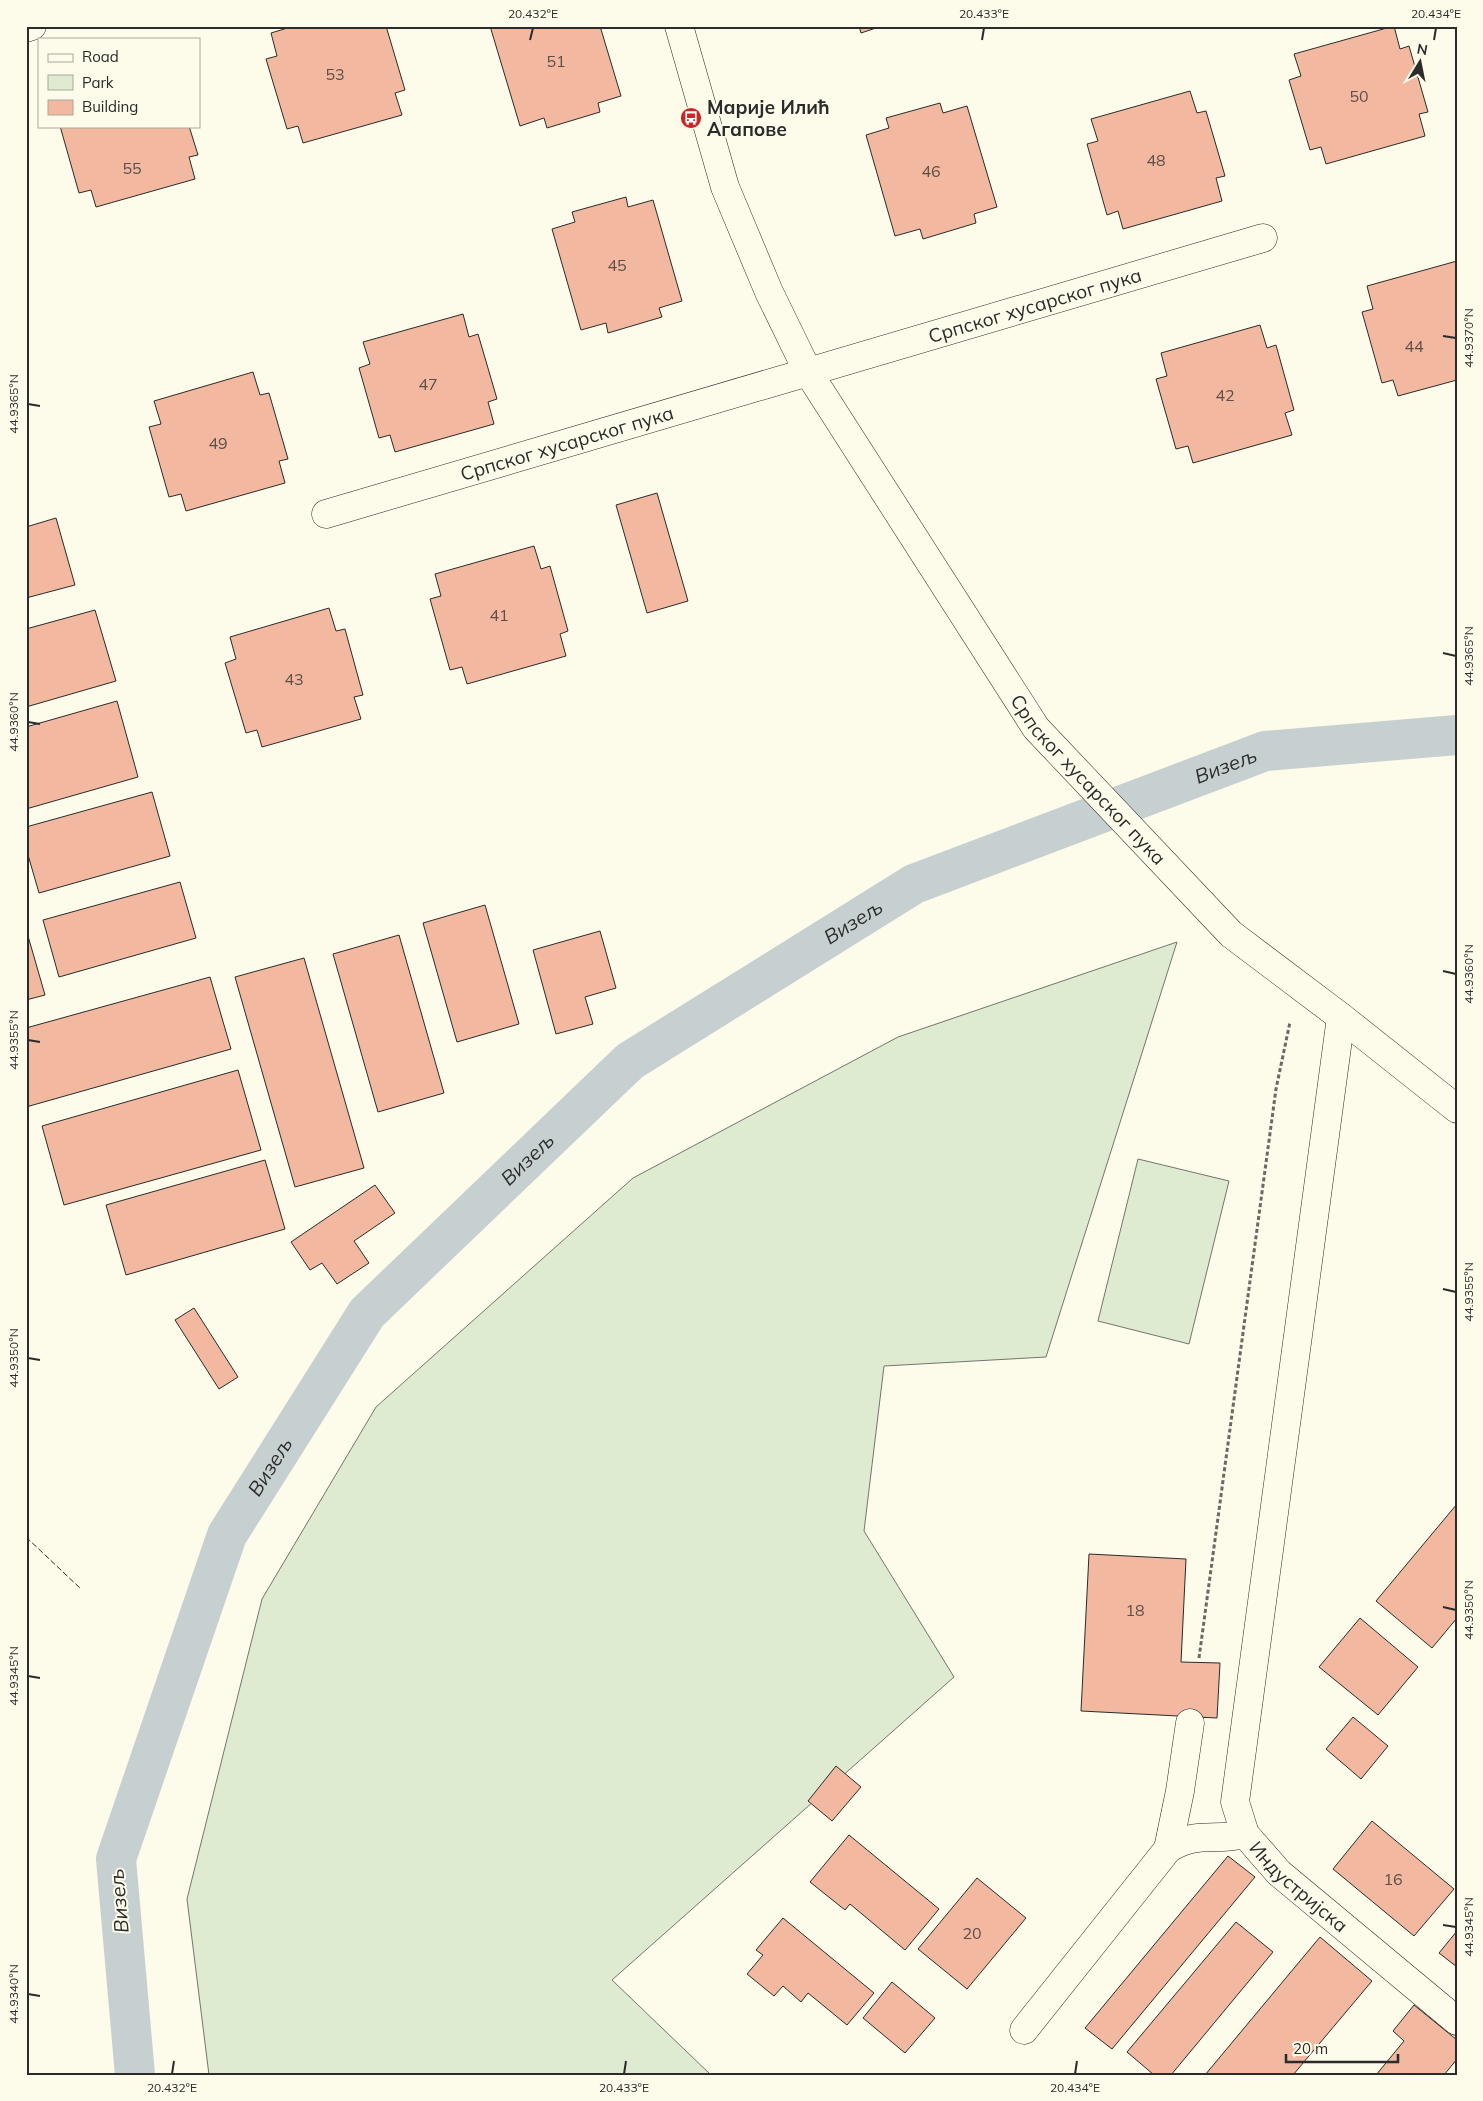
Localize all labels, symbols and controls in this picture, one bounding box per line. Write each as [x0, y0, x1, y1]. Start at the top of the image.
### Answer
text: 20.432°E [508, 6, 558, 21]
text: 20.433°E [959, 6, 1009, 21]
text: 20.434°E [1411, 6, 1461, 21]
legend [38, 38, 200, 128]
north arrow [1396, 38, 1446, 88]
text: N [1415, 39, 1429, 59]
text: Road [82, 47, 119, 66]
house number: 51 [546, 51, 566, 71]
house number: 53 [325, 64, 345, 84]
text: Park [82, 73, 114, 92]
house number: 50 [1349, 86, 1369, 106]
place label: Марије Илић Агапове [707, 95, 830, 141]
text: Building [82, 97, 138, 116]
bus stop icon: Марије Илић Агапове [679, 106, 703, 130]
house number: 48 [1146, 150, 1166, 170]
house number: 55 [122, 158, 142, 178]
house number: 46 [921, 161, 941, 181]
house number: 45 [607, 255, 627, 275]
street label: Српског хусарског пука [925, 262, 1144, 348]
text: 44.9370°N [1461, 308, 1476, 368]
house number: 44 [1404, 336, 1424, 356]
text: 44.9365°N [6, 374, 21, 434]
house number: 47 [418, 374, 438, 394]
house number: 42 [1215, 385, 1235, 405]
street label: Српског хусарског пука [457, 400, 676, 486]
house number: 49 [208, 433, 228, 453]
house number: 41 [489, 605, 509, 625]
text: 44.9365°N [1461, 626, 1476, 686]
house number: 43 [284, 669, 304, 689]
street label: Српског хусарског пука [1006, 690, 1171, 870]
text: 44.9360°N [6, 692, 21, 752]
water label: Визељ [1191, 742, 1260, 789]
water label: Визељ [819, 894, 887, 949]
text: 44.9360°N [1461, 944, 1476, 1004]
text: 44.9355°N [6, 1010, 21, 1070]
water label: Визељ [495, 1127, 559, 1190]
text: 44.9355°N [1461, 1262, 1476, 1322]
text: 44.9350°N [6, 1328, 21, 1388]
water label: Визељ [242, 1432, 297, 1501]
text: 44.9350°N [1461, 1580, 1476, 1640]
house number: 18 [1125, 1600, 1145, 1620]
text: 44.9345°N [6, 1646, 21, 1706]
street label: Индустријска [1245, 1836, 1353, 1937]
water label: Визељ [103, 1868, 134, 1934]
house number: 16 [1383, 1869, 1403, 1889]
text: 44.9345°N [1461, 1897, 1476, 1957]
house number: 20 [962, 1923, 982, 1943]
text: 44.9340°N [6, 1964, 21, 2024]
scale bar [1286, 2031, 1398, 2063]
text: 20 m [1293, 2039, 1328, 2058]
text: 20.432°E [147, 2080, 197, 2095]
text: 20.433°E [599, 2080, 649, 2095]
text: 20.434°E [1050, 2080, 1100, 2095]

